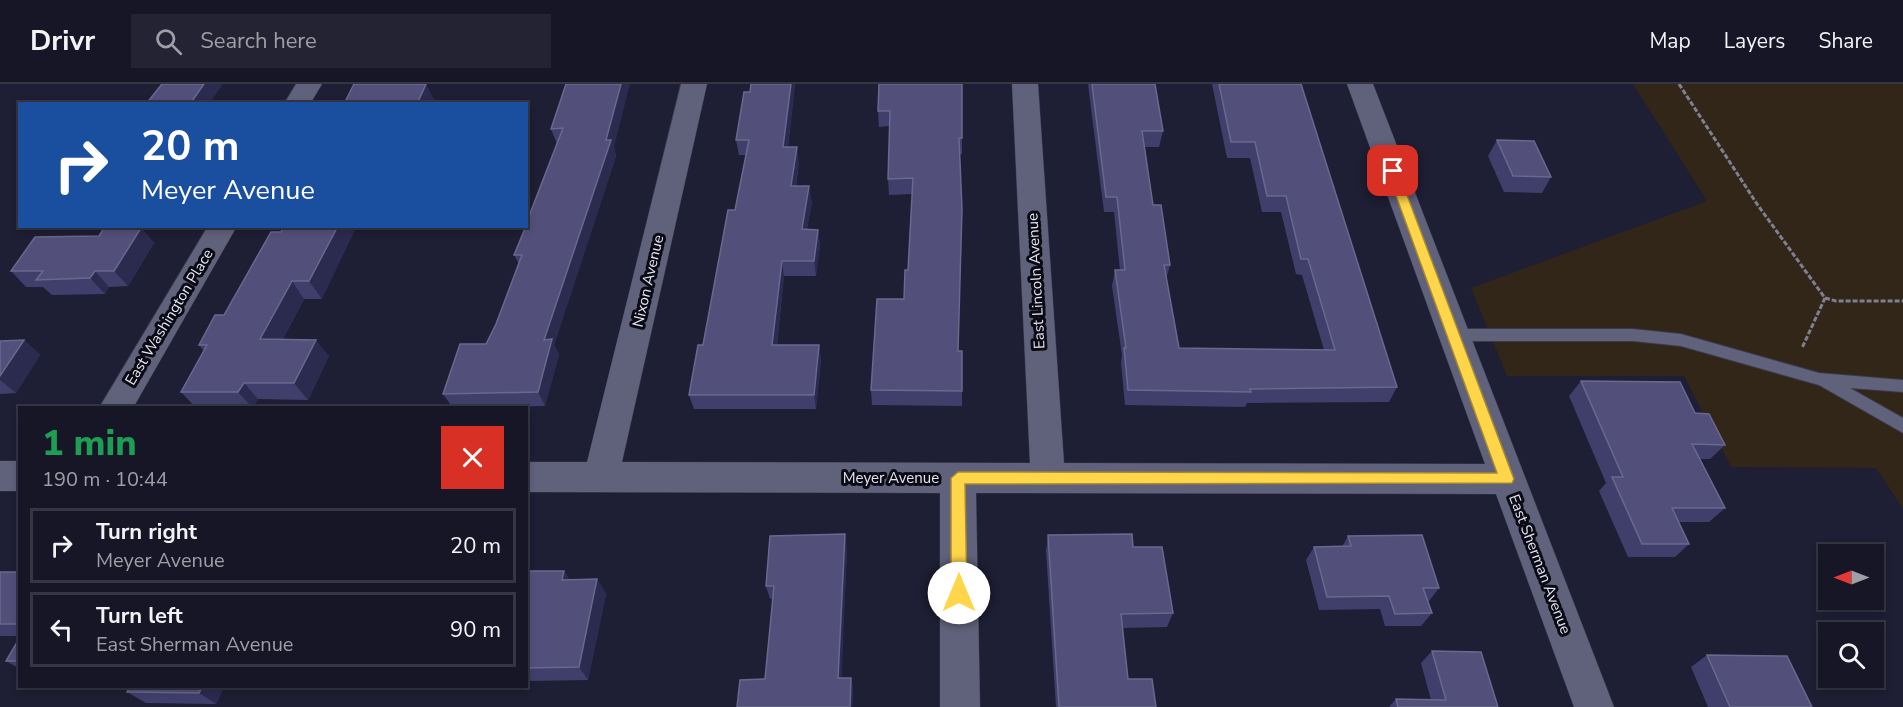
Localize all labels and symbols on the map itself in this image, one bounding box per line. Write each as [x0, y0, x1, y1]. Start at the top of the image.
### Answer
pin [1367, 145, 1418, 196]
street label: East Lincoln Avenue [1022, 213, 1050, 349]
street label: Nixon Avenue [628, 233, 668, 329]
street label: East Washington Place [120, 245, 218, 389]
street label: Meyer Avenue [843, 468, 939, 488]
street label: East Sherman Avenue [1504, 491, 1576, 637]
north arrow [1818, 544, 1884, 610]
position arrow [927, 561, 991, 625]

